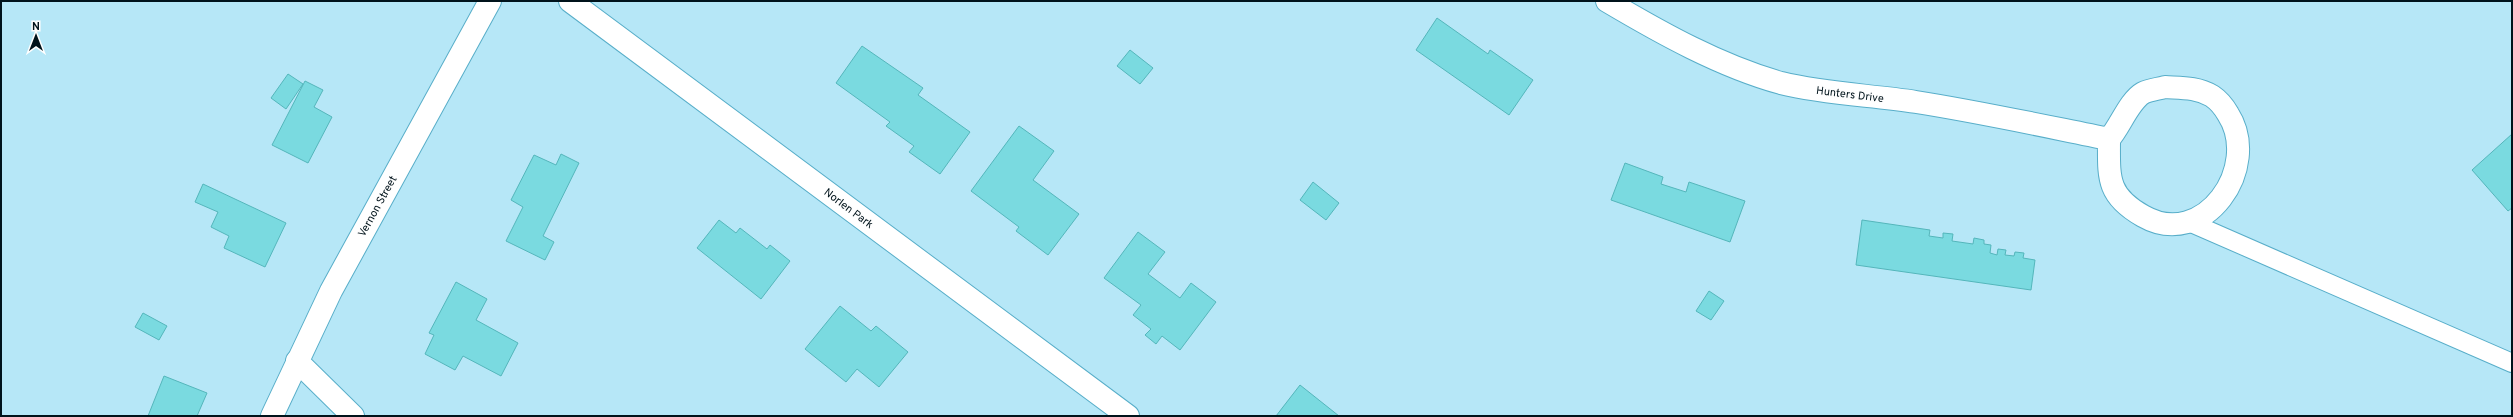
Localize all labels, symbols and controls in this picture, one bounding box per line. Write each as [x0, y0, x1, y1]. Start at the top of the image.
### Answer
north arrow [16, 16, 56, 56]
text: N [32, 20, 40, 34]
street label: Hunters Drive [1815, 84, 1885, 106]
street label: Vernon Street [355, 173, 400, 240]
street label: Norlen Park [821, 186, 876, 232]

